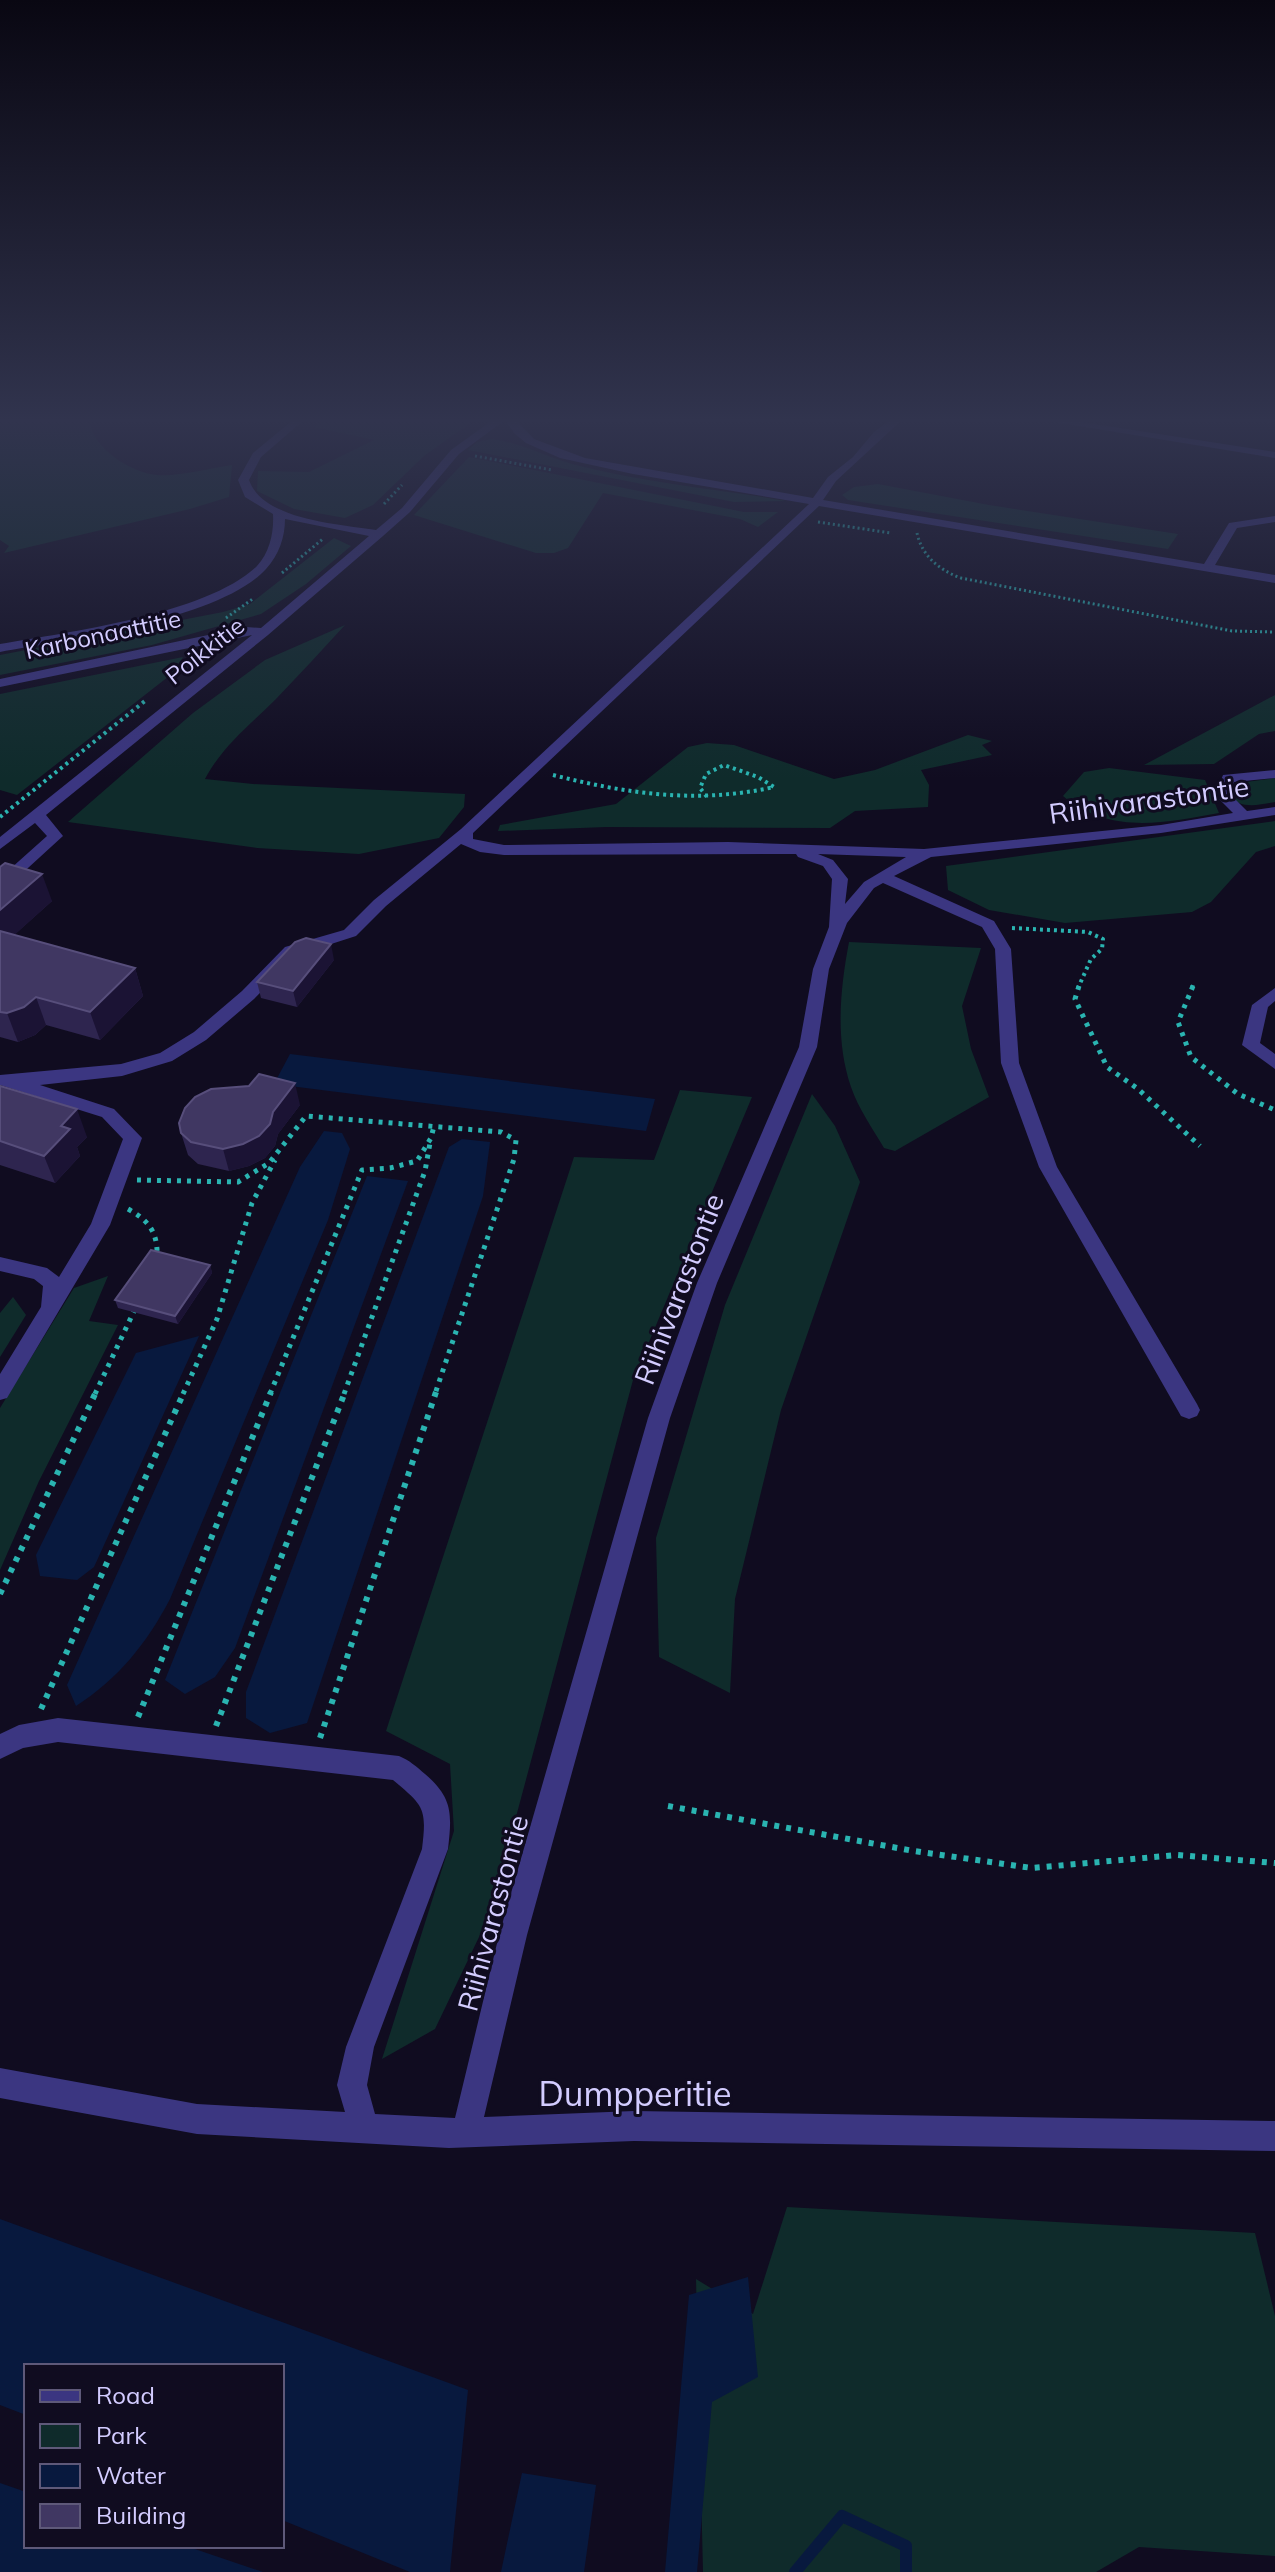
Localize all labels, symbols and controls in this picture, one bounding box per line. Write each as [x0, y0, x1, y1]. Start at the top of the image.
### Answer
street label: Karbonaattitie [22, 603, 184, 665]
street label: Poikkitie [159, 610, 250, 690]
street label: Riihivarastontie [1047, 768, 1251, 831]
street label: Riihivarastontie [626, 1188, 731, 1389]
street label: Riihivarastontie [450, 1811, 535, 2015]
street label: Dumpperitie [538, 2072, 732, 2115]
legend [24, 2364, 284, 2548]
text: Road [96, 2380, 155, 2410]
text: Park [96, 2420, 147, 2450]
text: Water [96, 2460, 166, 2490]
text: Building [96, 2500, 186, 2530]

